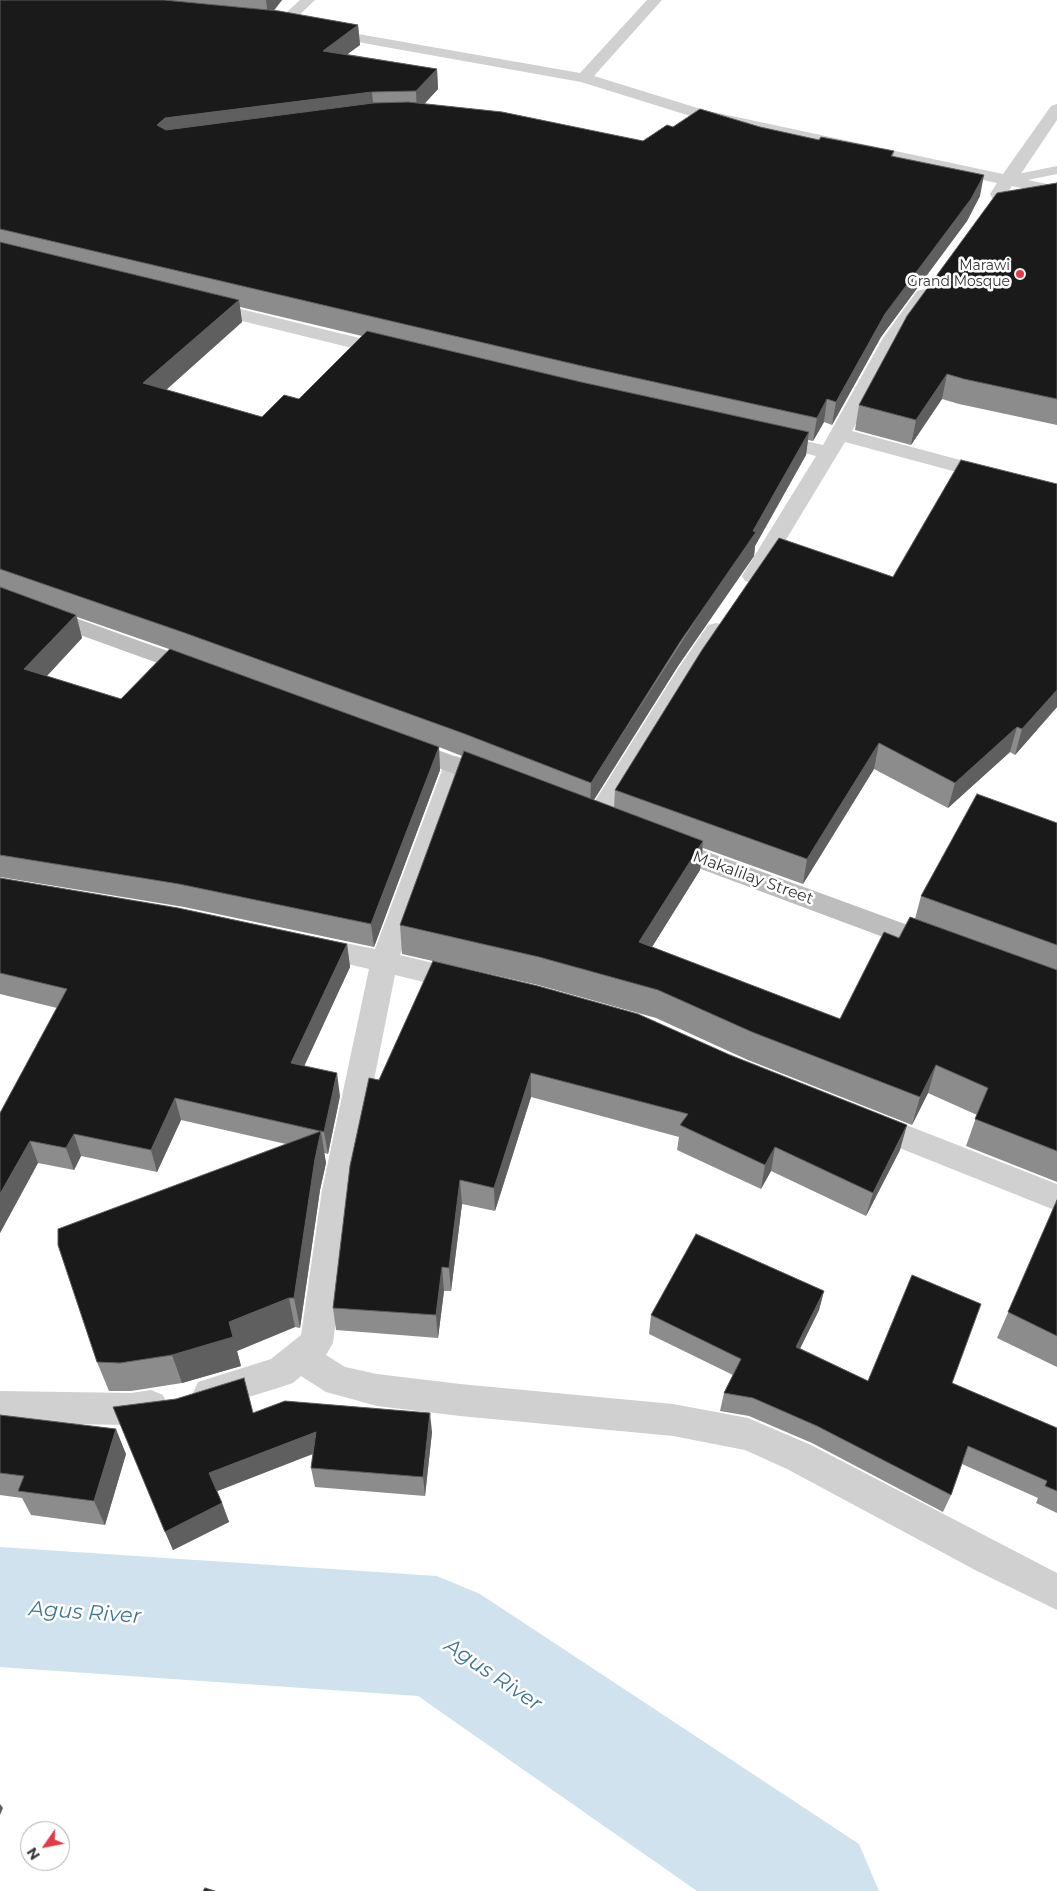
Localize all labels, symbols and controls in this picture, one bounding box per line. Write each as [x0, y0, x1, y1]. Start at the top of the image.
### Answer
place label: Marawi Grand Mosque [907, 258, 1010, 290]
marker: Marawi Grand Mosque [1014, 268, 1026, 280]
street label: Makalilay Street [690, 847, 816, 909]
water label: Agus River [28, 1597, 142, 1629]
water label: Agus River [439, 1633, 547, 1717]
north arrow [20, 1821, 70, 1871]
text: N [23, 1844, 44, 1863]

